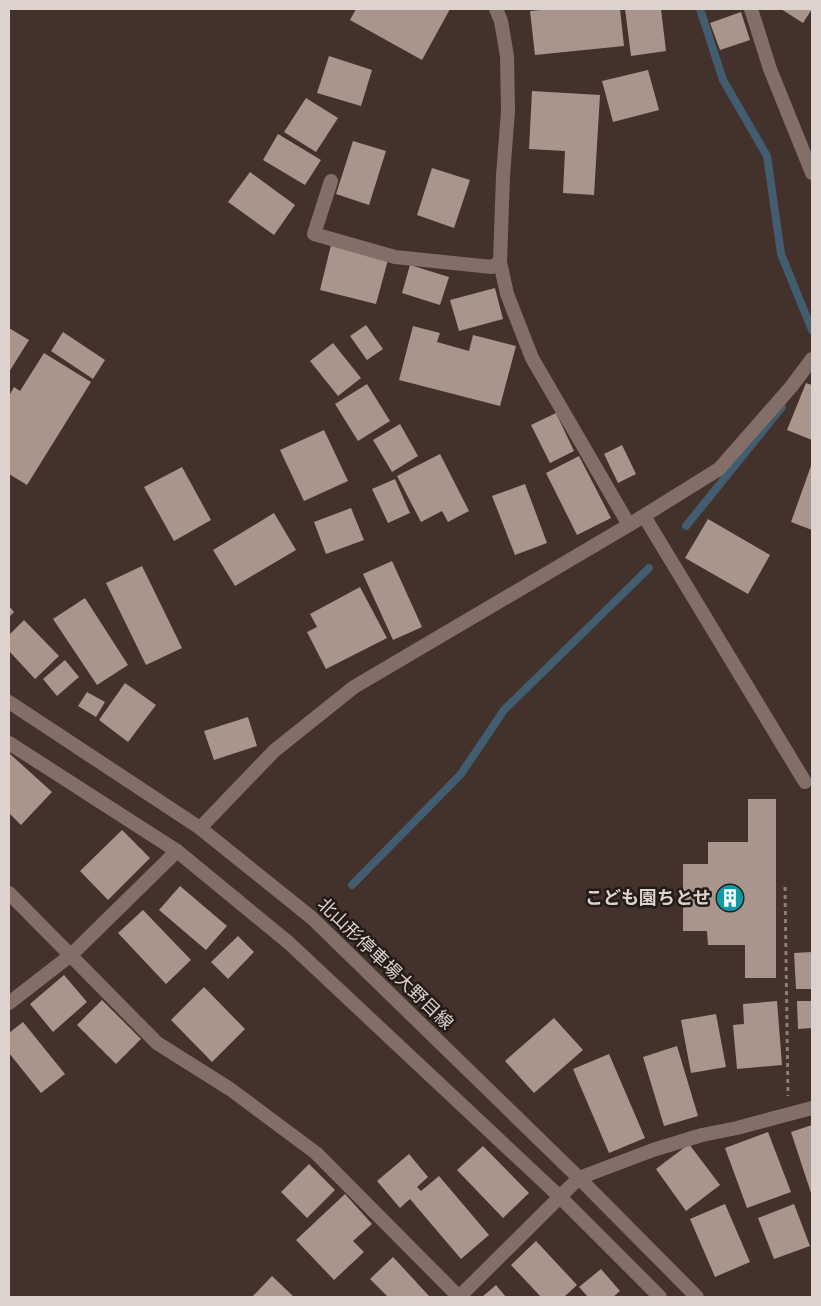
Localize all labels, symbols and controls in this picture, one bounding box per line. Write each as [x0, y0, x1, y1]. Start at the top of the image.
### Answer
building icon: こども園ちとせ [715, 883, 745, 913]
place label: こども園ちとせ [585, 886, 711, 911]
street label: 北山形停車場大野目線 [312, 892, 458, 1036]

